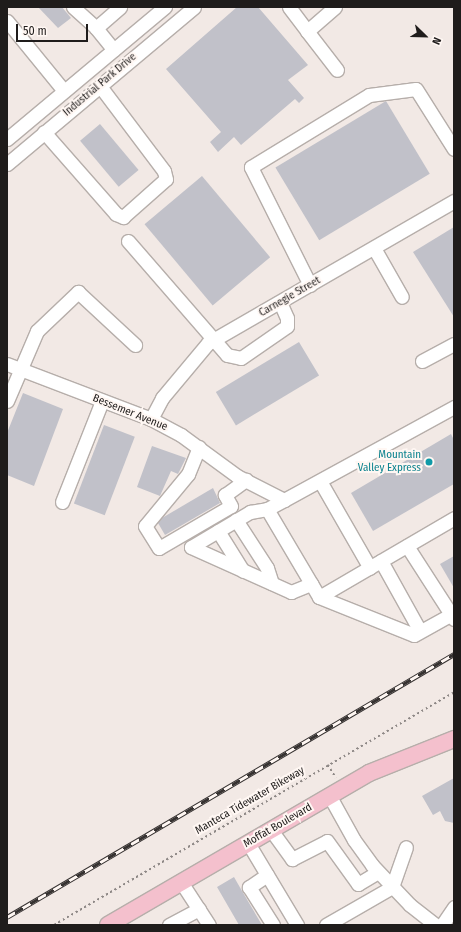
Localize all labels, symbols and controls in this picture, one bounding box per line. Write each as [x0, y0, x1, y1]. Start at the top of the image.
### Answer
scale bar [18, 16, 90, 42]
north arrow [405, 16, 445, 56]
text: 50 m [23, 24, 47, 38]
text: N [429, 35, 444, 46]
street label: Industrial Park Drive [61, 51, 139, 119]
street label: Carnegie Street [257, 274, 323, 320]
street label: Bessemer Avenue [91, 392, 169, 434]
place label: Mountain Valley Express [358, 449, 421, 475]
marker: Mountain Valley Express [424, 457, 434, 467]
street label: Manteca Tidewater Bikeway [193, 764, 307, 838]
street label: Moffat Boulevard [241, 801, 315, 851]

